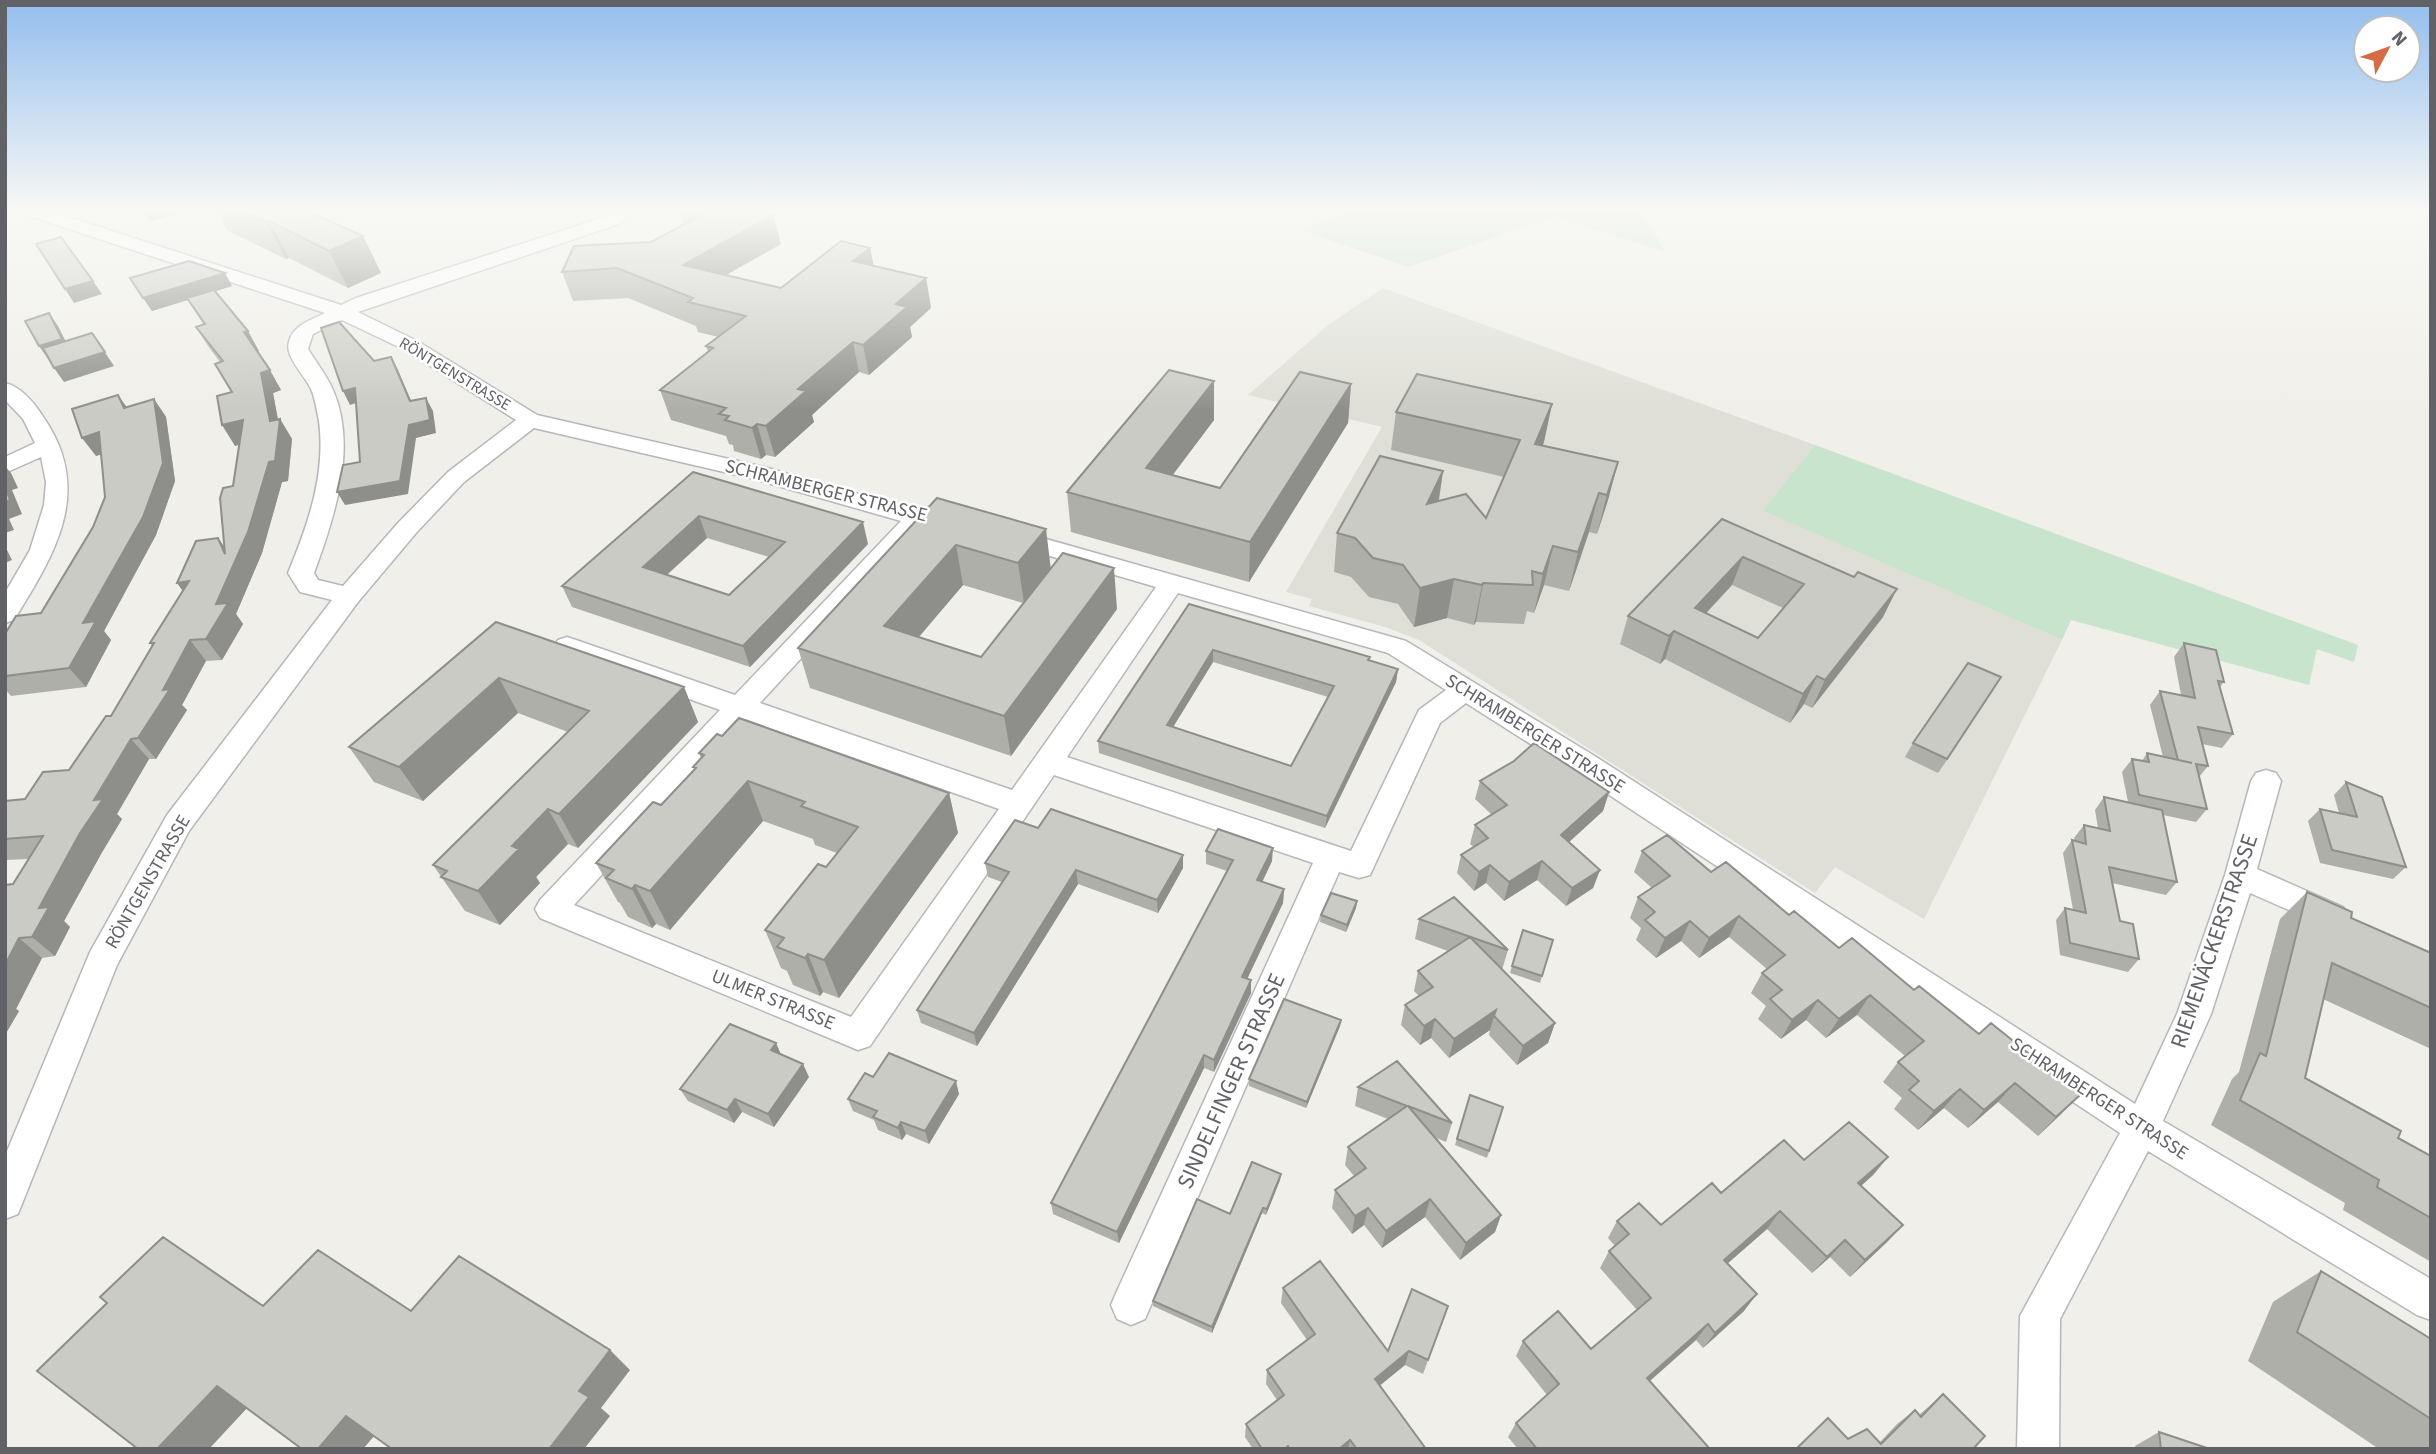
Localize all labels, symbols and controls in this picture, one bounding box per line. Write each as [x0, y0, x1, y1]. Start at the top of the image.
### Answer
north arrow [2352, 14, 2422, 84]
text: N [2384, 25, 2413, 52]
street label: RÖNTGENSTRASSE [395, 332, 515, 416]
street label: SCHRAMBERGER STRASSE [722, 453, 930, 529]
street label: SCHRAMBERGER STRASSE [1440, 668, 1630, 800]
street label: RÖNTGENSTRASSE [99, 810, 197, 954]
street label: RIEMENÄCKERSTRASSE [2162, 829, 2266, 1053]
street label: ULMER STRASSE [707, 963, 839, 1037]
street label: SINDELFINGER STRASSE [1169, 968, 1293, 1194]
street label: SCHRAMBERGER STRASSE [2005, 1031, 2193, 1167]

